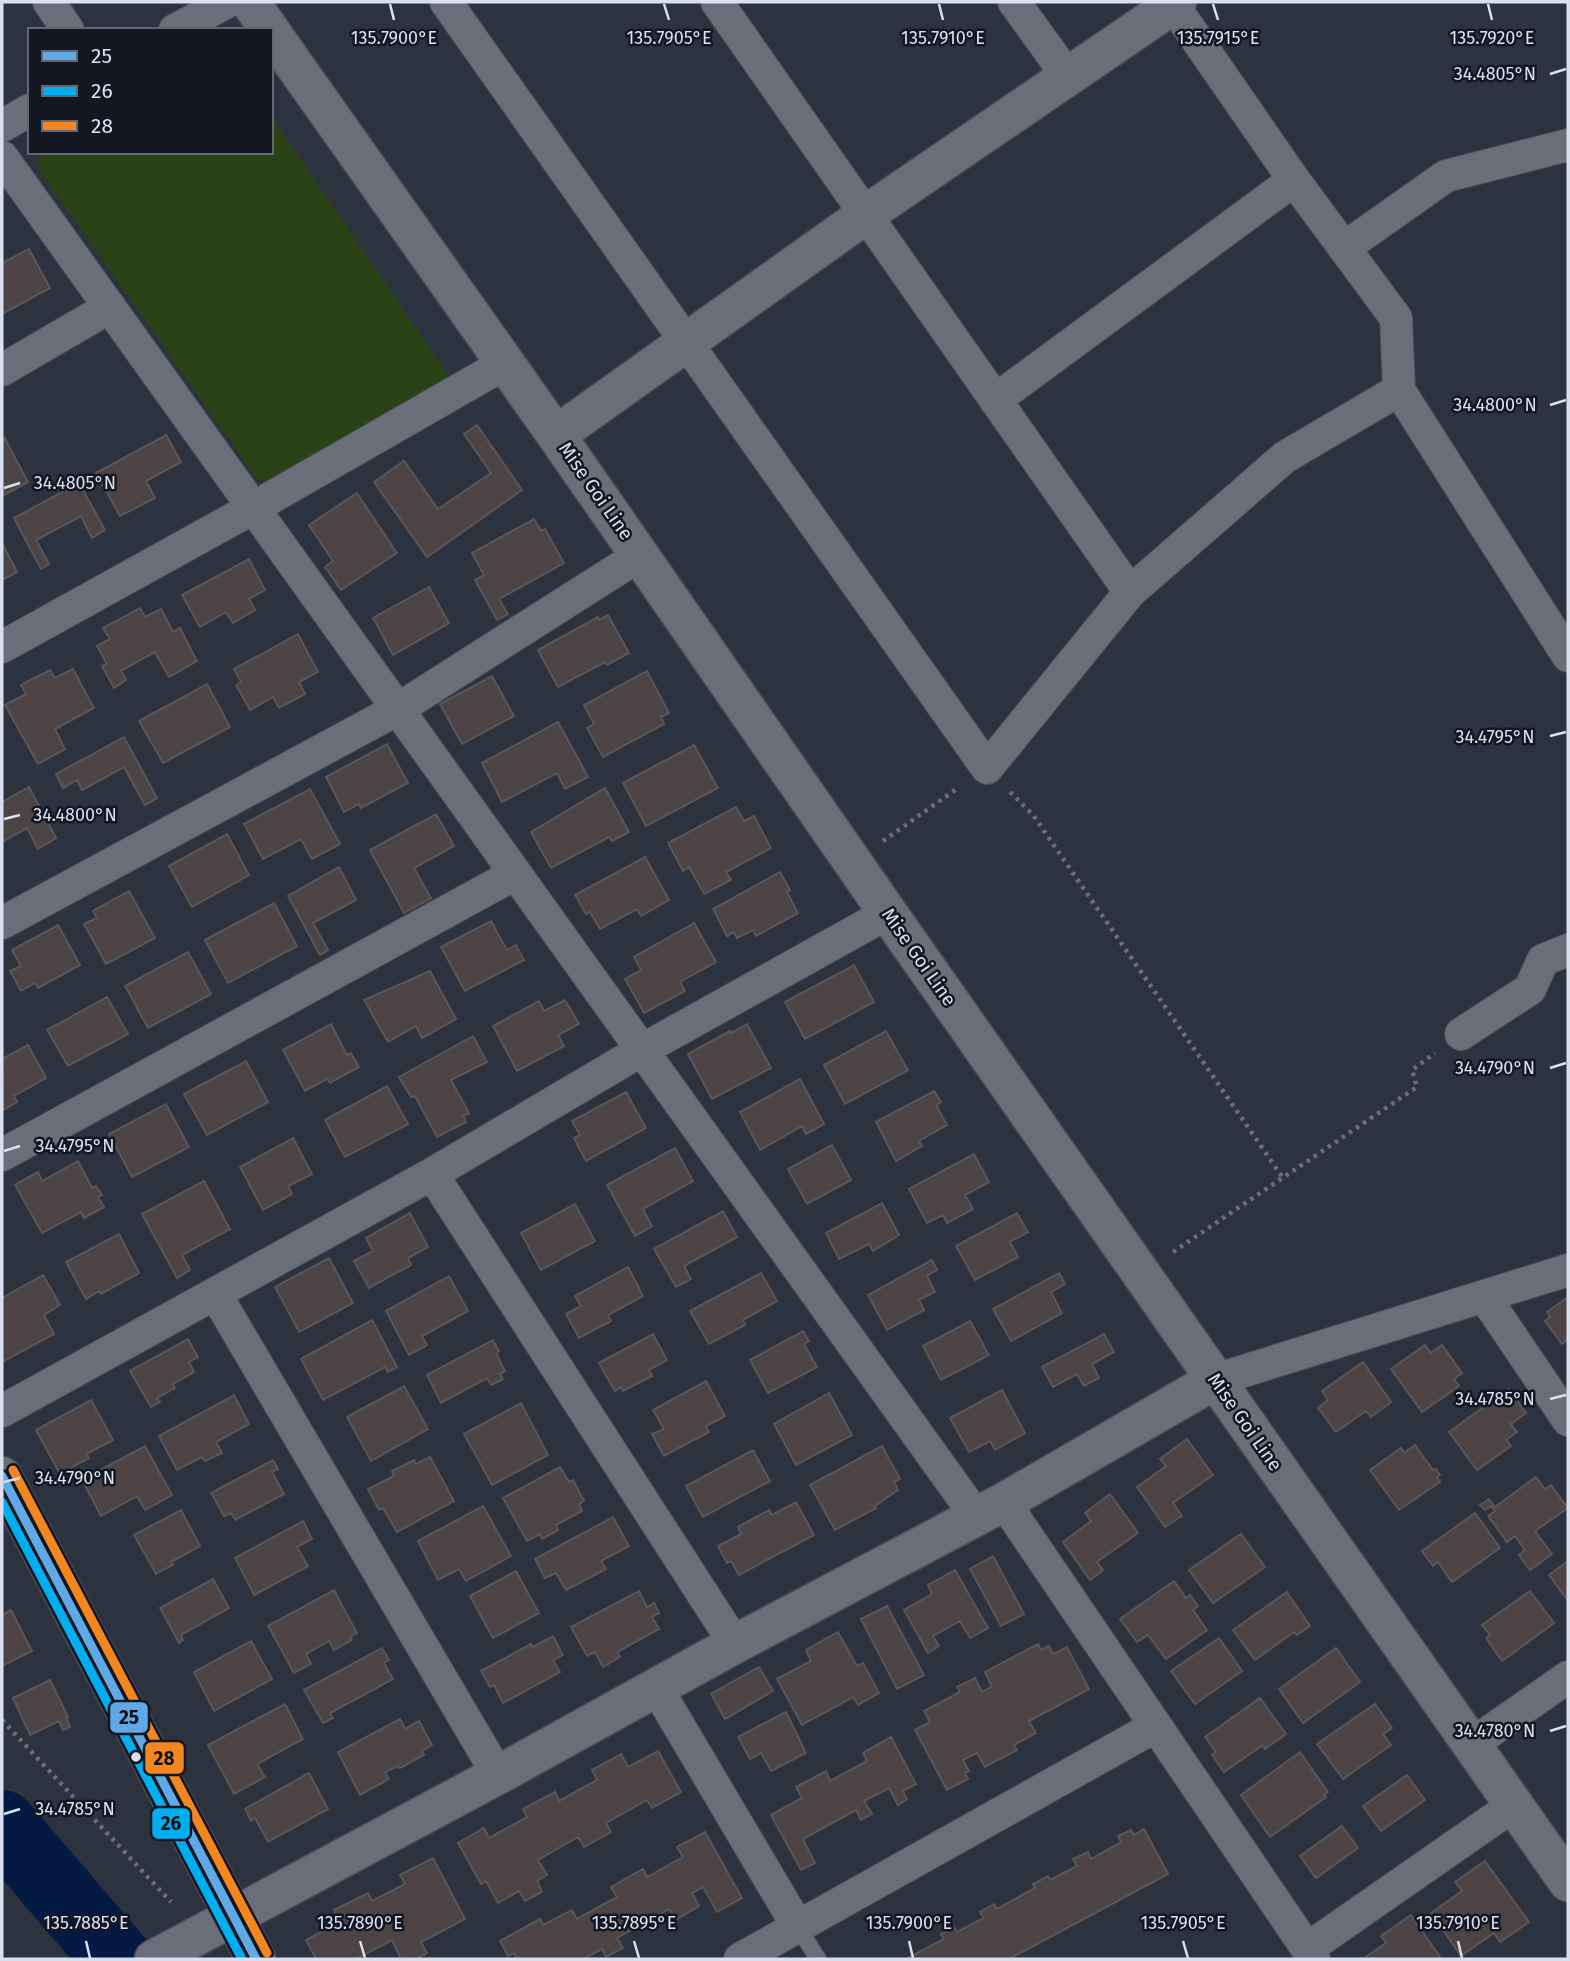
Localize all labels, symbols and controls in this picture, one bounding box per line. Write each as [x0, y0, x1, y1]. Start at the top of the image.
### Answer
text: 135.7900°E [351, 27, 437, 49]
text: 135.7905°E [626, 27, 712, 49]
text: 135.7910°E [901, 27, 985, 49]
text: 135.7915°E [1177, 27, 1259, 49]
text: 135.7920°E [1450, 27, 1534, 49]
legend [28, 28, 273, 154]
text: 25 [91, 43, 112, 69]
text: 34.4805°N [1454, 63, 1536, 85]
text: 26 [91, 78, 113, 104]
text: 28 [91, 113, 113, 139]
text: 34.4800°N [1453, 394, 1537, 416]
street label: Mise Goi Line [554, 438, 638, 544]
text: 34.4805°N [34, 472, 116, 494]
text: 34.4795°N [1455, 726, 1535, 748]
text: 34.4800°N [33, 804, 117, 826]
street label: Mise Goi Line [877, 904, 961, 1010]
text: 34.4790°N [1455, 1057, 1535, 1079]
text: 34.4795°N [35, 1135, 115, 1157]
street label: Mise Goi Line [1203, 1369, 1287, 1475]
text: 34.4785°N [1455, 1388, 1535, 1410]
text: 34.4790°N [35, 1467, 115, 1489]
line badge: 25 [109, 1701, 149, 1734]
text: 25 [119, 1706, 139, 1729]
text: 34.4780°N [1455, 1720, 1535, 1742]
line badge: 28 [144, 1741, 185, 1775]
text: 28 [154, 1747, 174, 1770]
unlabelled marker [129, 1750, 143, 1764]
text: 34.4785°N [35, 1798, 115, 1820]
line badge: 26 [151, 1807, 191, 1840]
text: 26 [161, 1812, 182, 1835]
text: 135.7885°E [43, 1912, 129, 1934]
text: 135.7890°E [317, 1912, 403, 1934]
text: 135.7895°E [592, 1912, 676, 1934]
text: 135.7900°E [866, 1912, 952, 1934]
text: 135.7905°E [1140, 1912, 1226, 1934]
text: 135.7910°E [1416, 1912, 1500, 1934]

